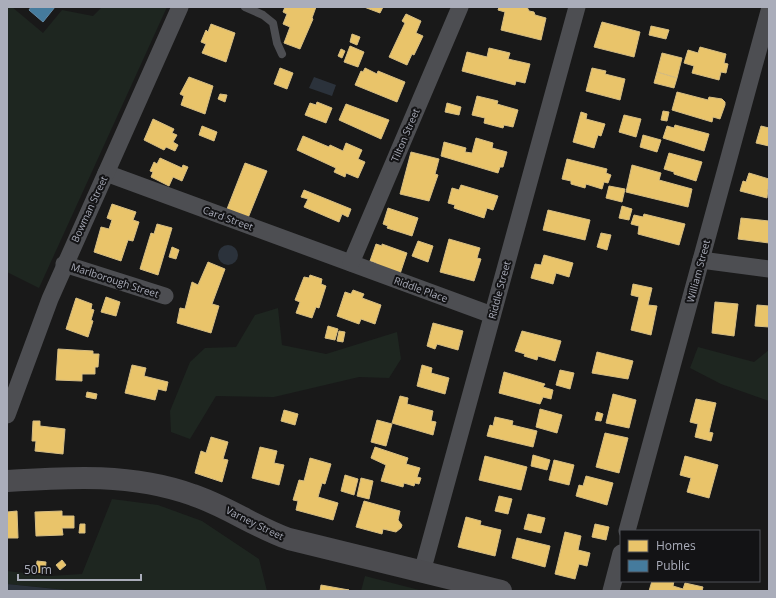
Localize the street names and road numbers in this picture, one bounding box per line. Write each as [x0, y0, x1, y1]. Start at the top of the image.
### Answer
street label: Tilton Street [387, 106, 423, 164]
street label: Bowman Street [68, 173, 111, 244]
street label: Card Street [201, 202, 256, 234]
street label: William Street [683, 238, 713, 304]
street label: Marlborough Street [69, 259, 161, 301]
street label: Riddle Street [485, 259, 514, 321]
street label: Riddle Place [392, 273, 450, 305]
street label: Varney Street [224, 503, 287, 543]

